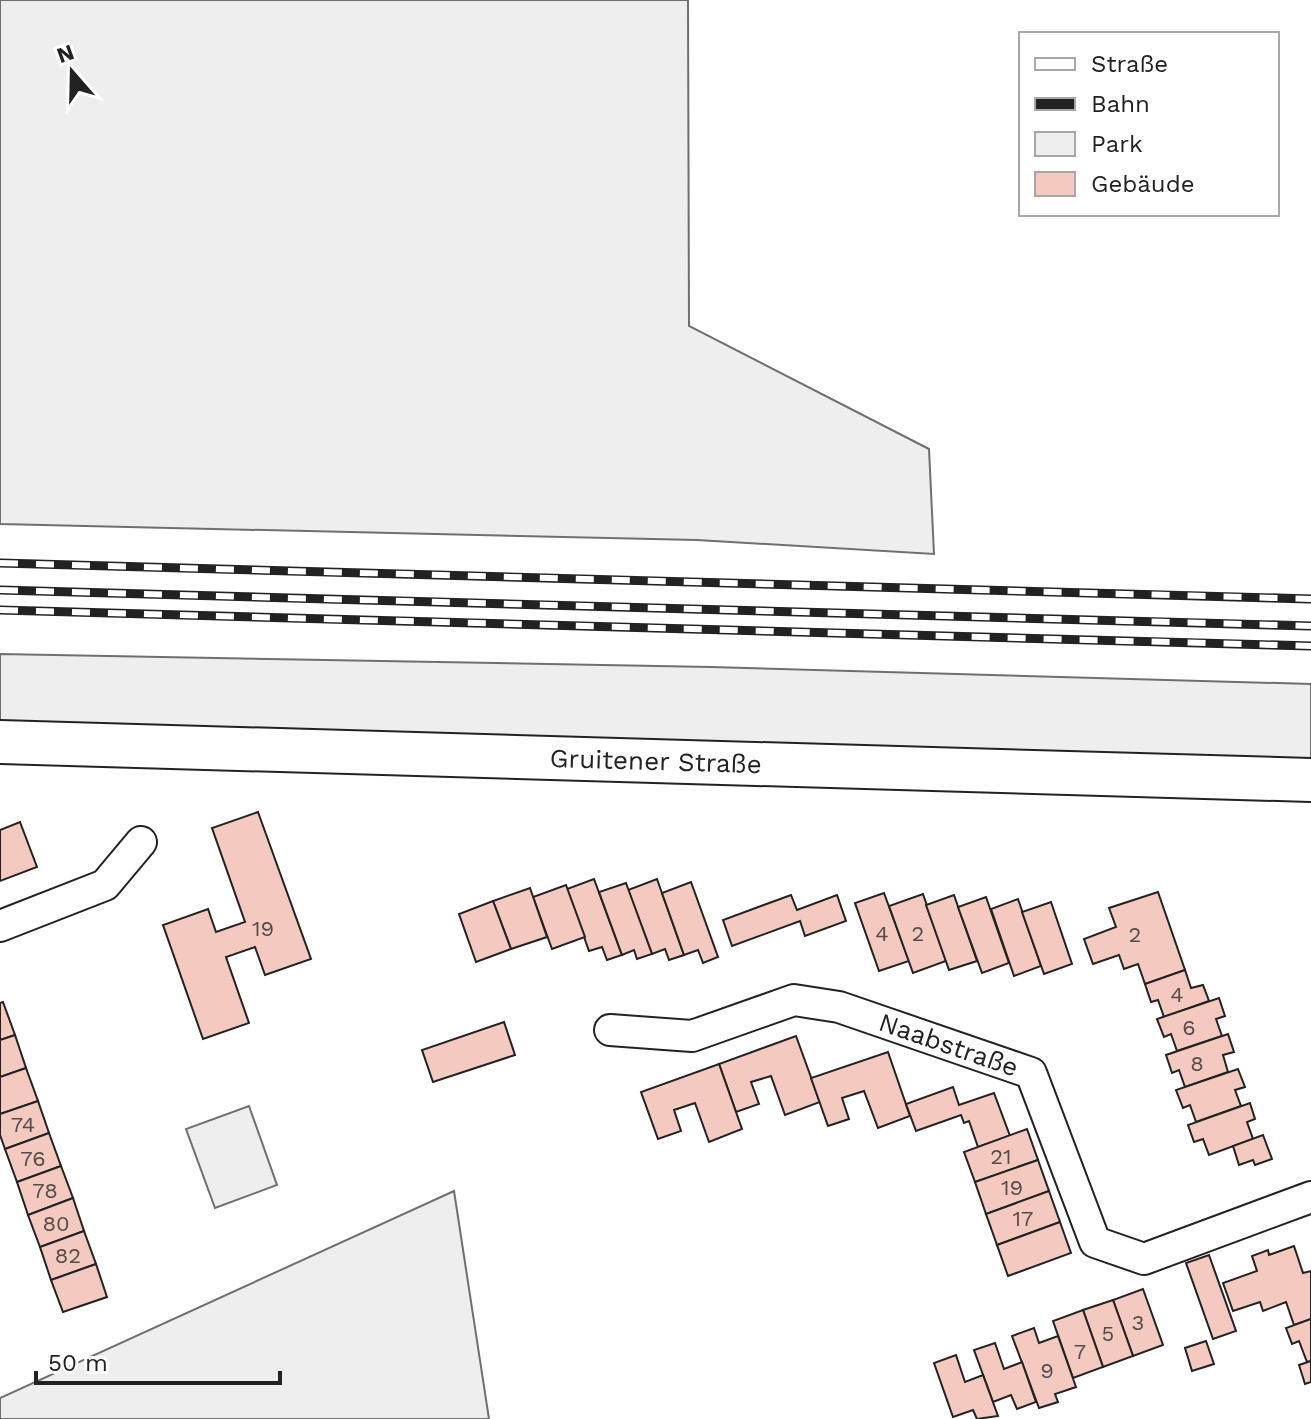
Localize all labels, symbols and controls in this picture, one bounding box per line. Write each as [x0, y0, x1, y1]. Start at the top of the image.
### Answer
north arrow [32, 32, 112, 112]
legend [1019, 32, 1279, 216]
text: N [53, 39, 77, 68]
text: Straße [1091, 50, 1168, 78]
text: Bahn [1091, 90, 1150, 118]
text: Park [1091, 130, 1143, 158]
text: Gebäude [1091, 170, 1195, 198]
street label: Gruitener Straße [549, 743, 762, 779]
house number: 19 [252, 916, 274, 941]
house number: 4 [875, 921, 889, 946]
house number: 2 [912, 921, 924, 946]
house number: 2 [1129, 922, 1141, 947]
house number: 4 [1170, 982, 1184, 1007]
street label: Naabstraße [875, 1007, 1022, 1083]
house number: 6 [1182, 1015, 1196, 1040]
house number: 8 [1190, 1051, 1204, 1076]
house number: 74 [11, 1112, 35, 1137]
house number: 21 [990, 1144, 1012, 1169]
house number: 76 [20, 1146, 46, 1171]
house number: 19 [1001, 1175, 1023, 1200]
house number: 78 [32, 1178, 58, 1203]
house number: 17 [1013, 1206, 1033, 1231]
house number: 80 [42, 1211, 70, 1236]
house number: 82 [55, 1243, 81, 1268]
house number: 3 [1132, 1310, 1144, 1335]
house number: 5 [1102, 1321, 1114, 1346]
scale bar [36, 1335, 280, 1385]
house number: 7 [1074, 1339, 1086, 1364]
text: 50 m [48, 1349, 108, 1377]
house number: 9 [1040, 1358, 1054, 1383]

